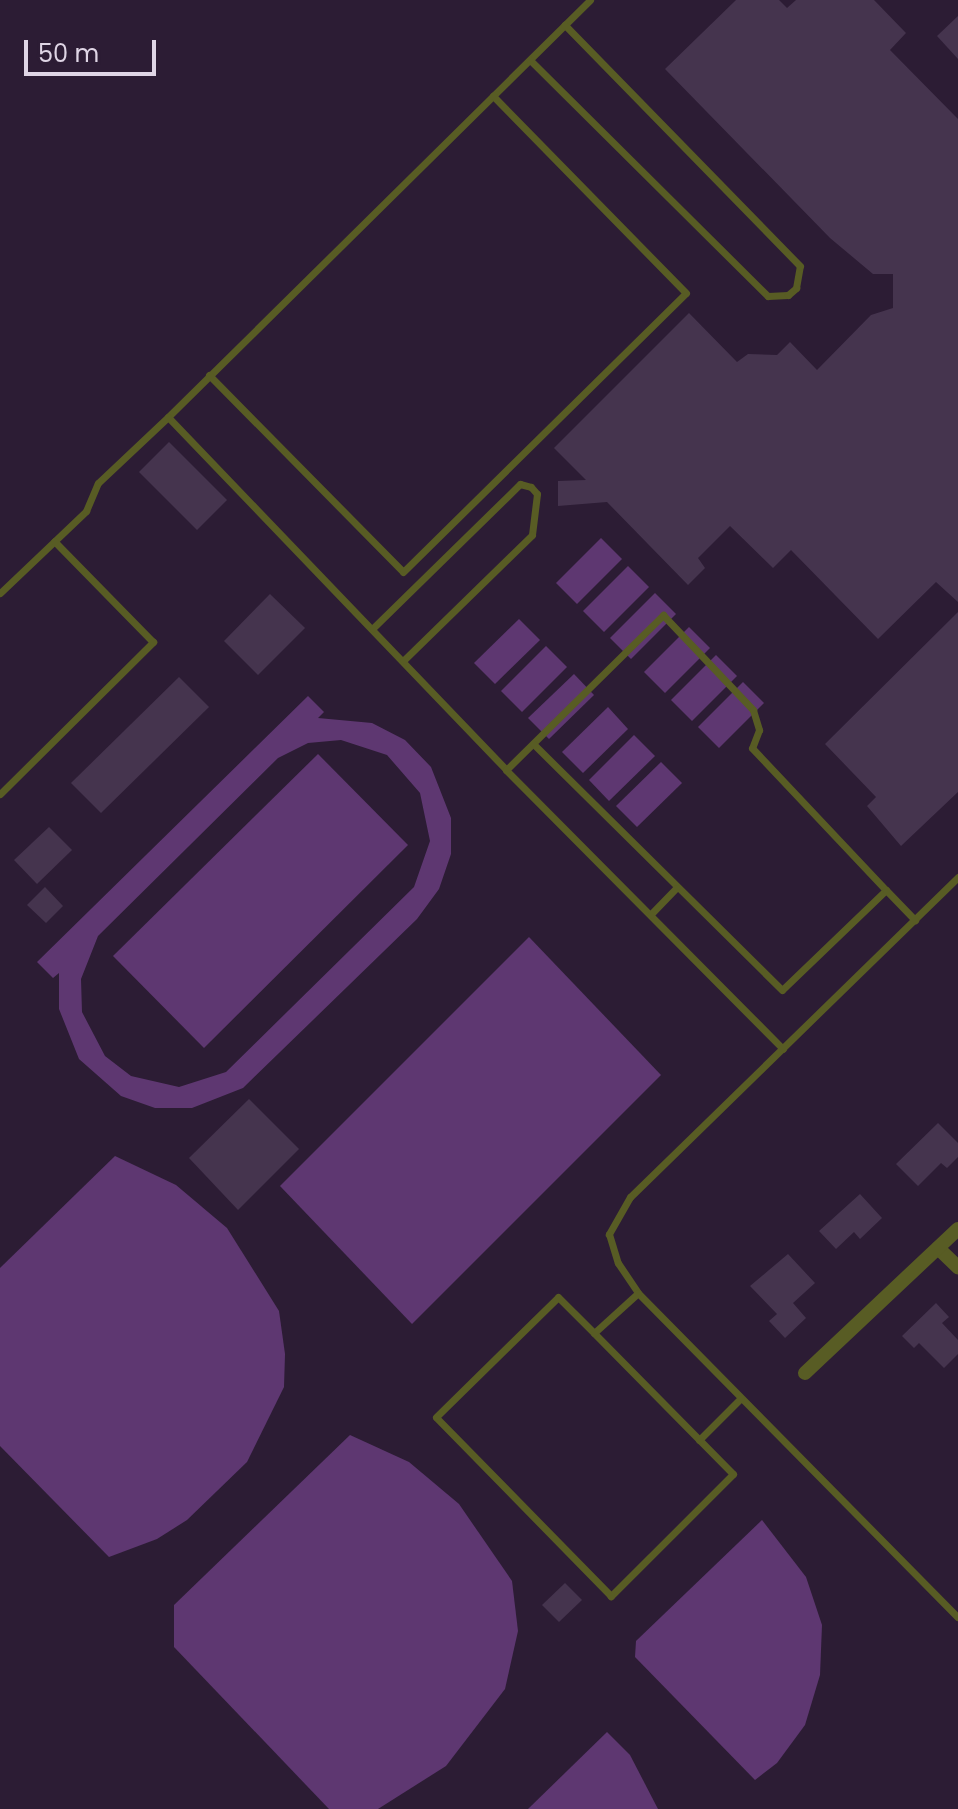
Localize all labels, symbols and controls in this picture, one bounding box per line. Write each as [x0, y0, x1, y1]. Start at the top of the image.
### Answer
scale bar [28, 24, 160, 74]
text: 50 m [38, 37, 99, 70]

